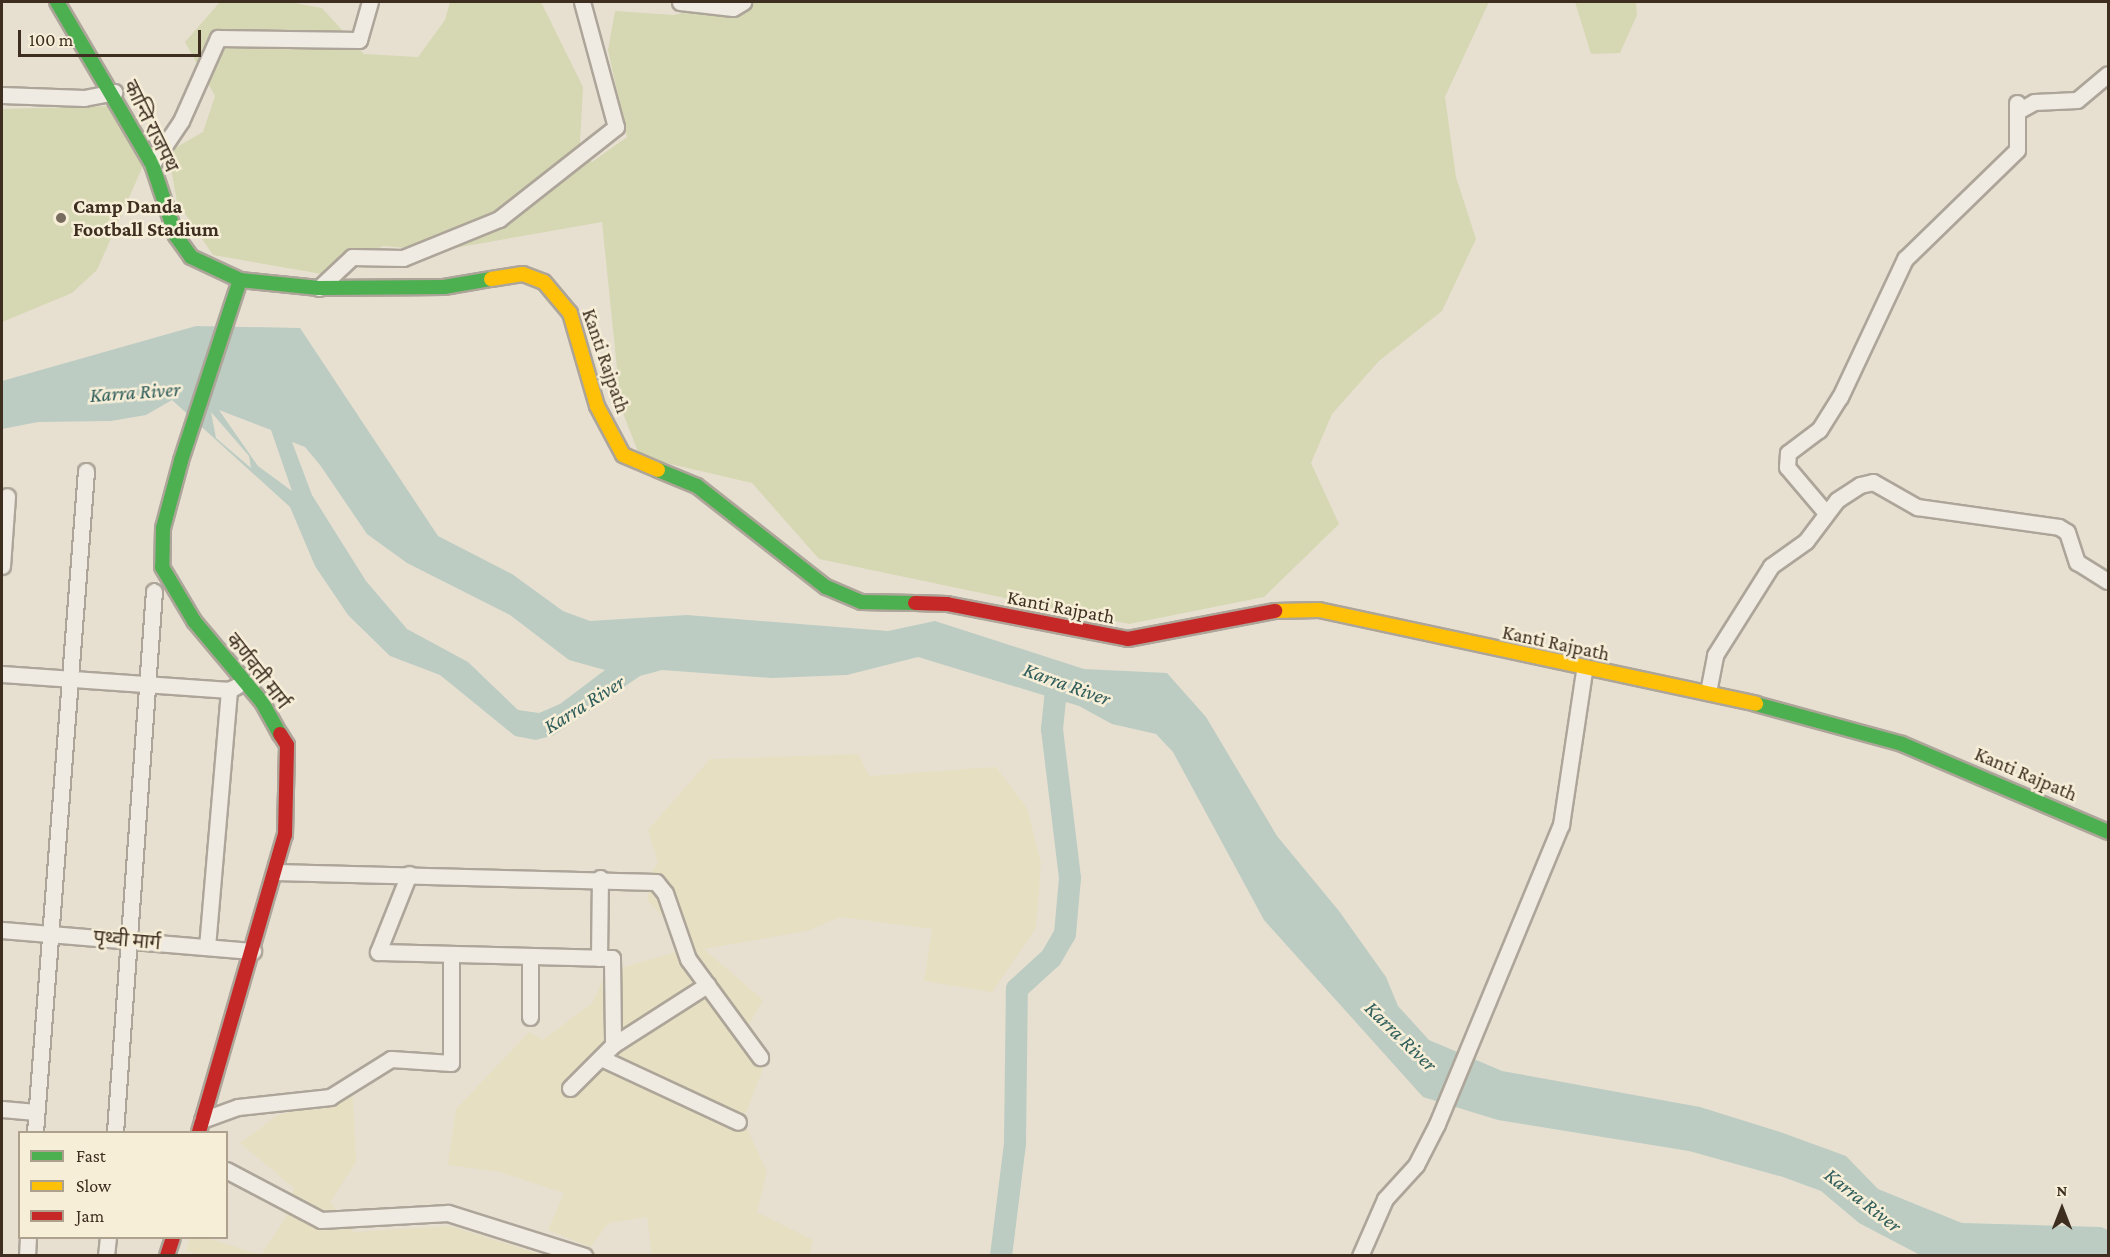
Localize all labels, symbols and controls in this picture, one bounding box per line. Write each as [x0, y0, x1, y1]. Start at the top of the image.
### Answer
scale bar [21, 18, 204, 56]
text: 100 m [29, 30, 73, 50]
street label: कान्ति राजपथ [118, 76, 184, 176]
place label: Camp Danda Football Stadium [73, 195, 219, 242]
marker: Camp Danda Football Stadium [54, 211, 68, 225]
street label: Kanti Rajpath [577, 306, 635, 416]
water label: Karra River [89, 376, 181, 408]
street label: Kanti Rajpath [1005, 585, 1117, 629]
street label: Kanti Rajpath [1500, 620, 1612, 666]
street label: कर्णवती मार्ग [221, 628, 295, 714]
water label: Karra River [1020, 657, 1114, 711]
water label: Karra River [539, 669, 629, 739]
street label: Kanti Rajpath [1971, 742, 2081, 806]
street label: पृथ्वी मार्ग [92, 925, 162, 955]
water label: Karra River [1360, 995, 1442, 1077]
legend [18, 1131, 228, 1239]
text: Fast [76, 1146, 106, 1166]
water label: Karra River [1819, 1162, 1907, 1238]
text: Slow [76, 1176, 111, 1196]
north arrow [2032, 1179, 2092, 1239]
text: N [2057, 1182, 2067, 1199]
text: Jam [76, 1206, 104, 1226]

